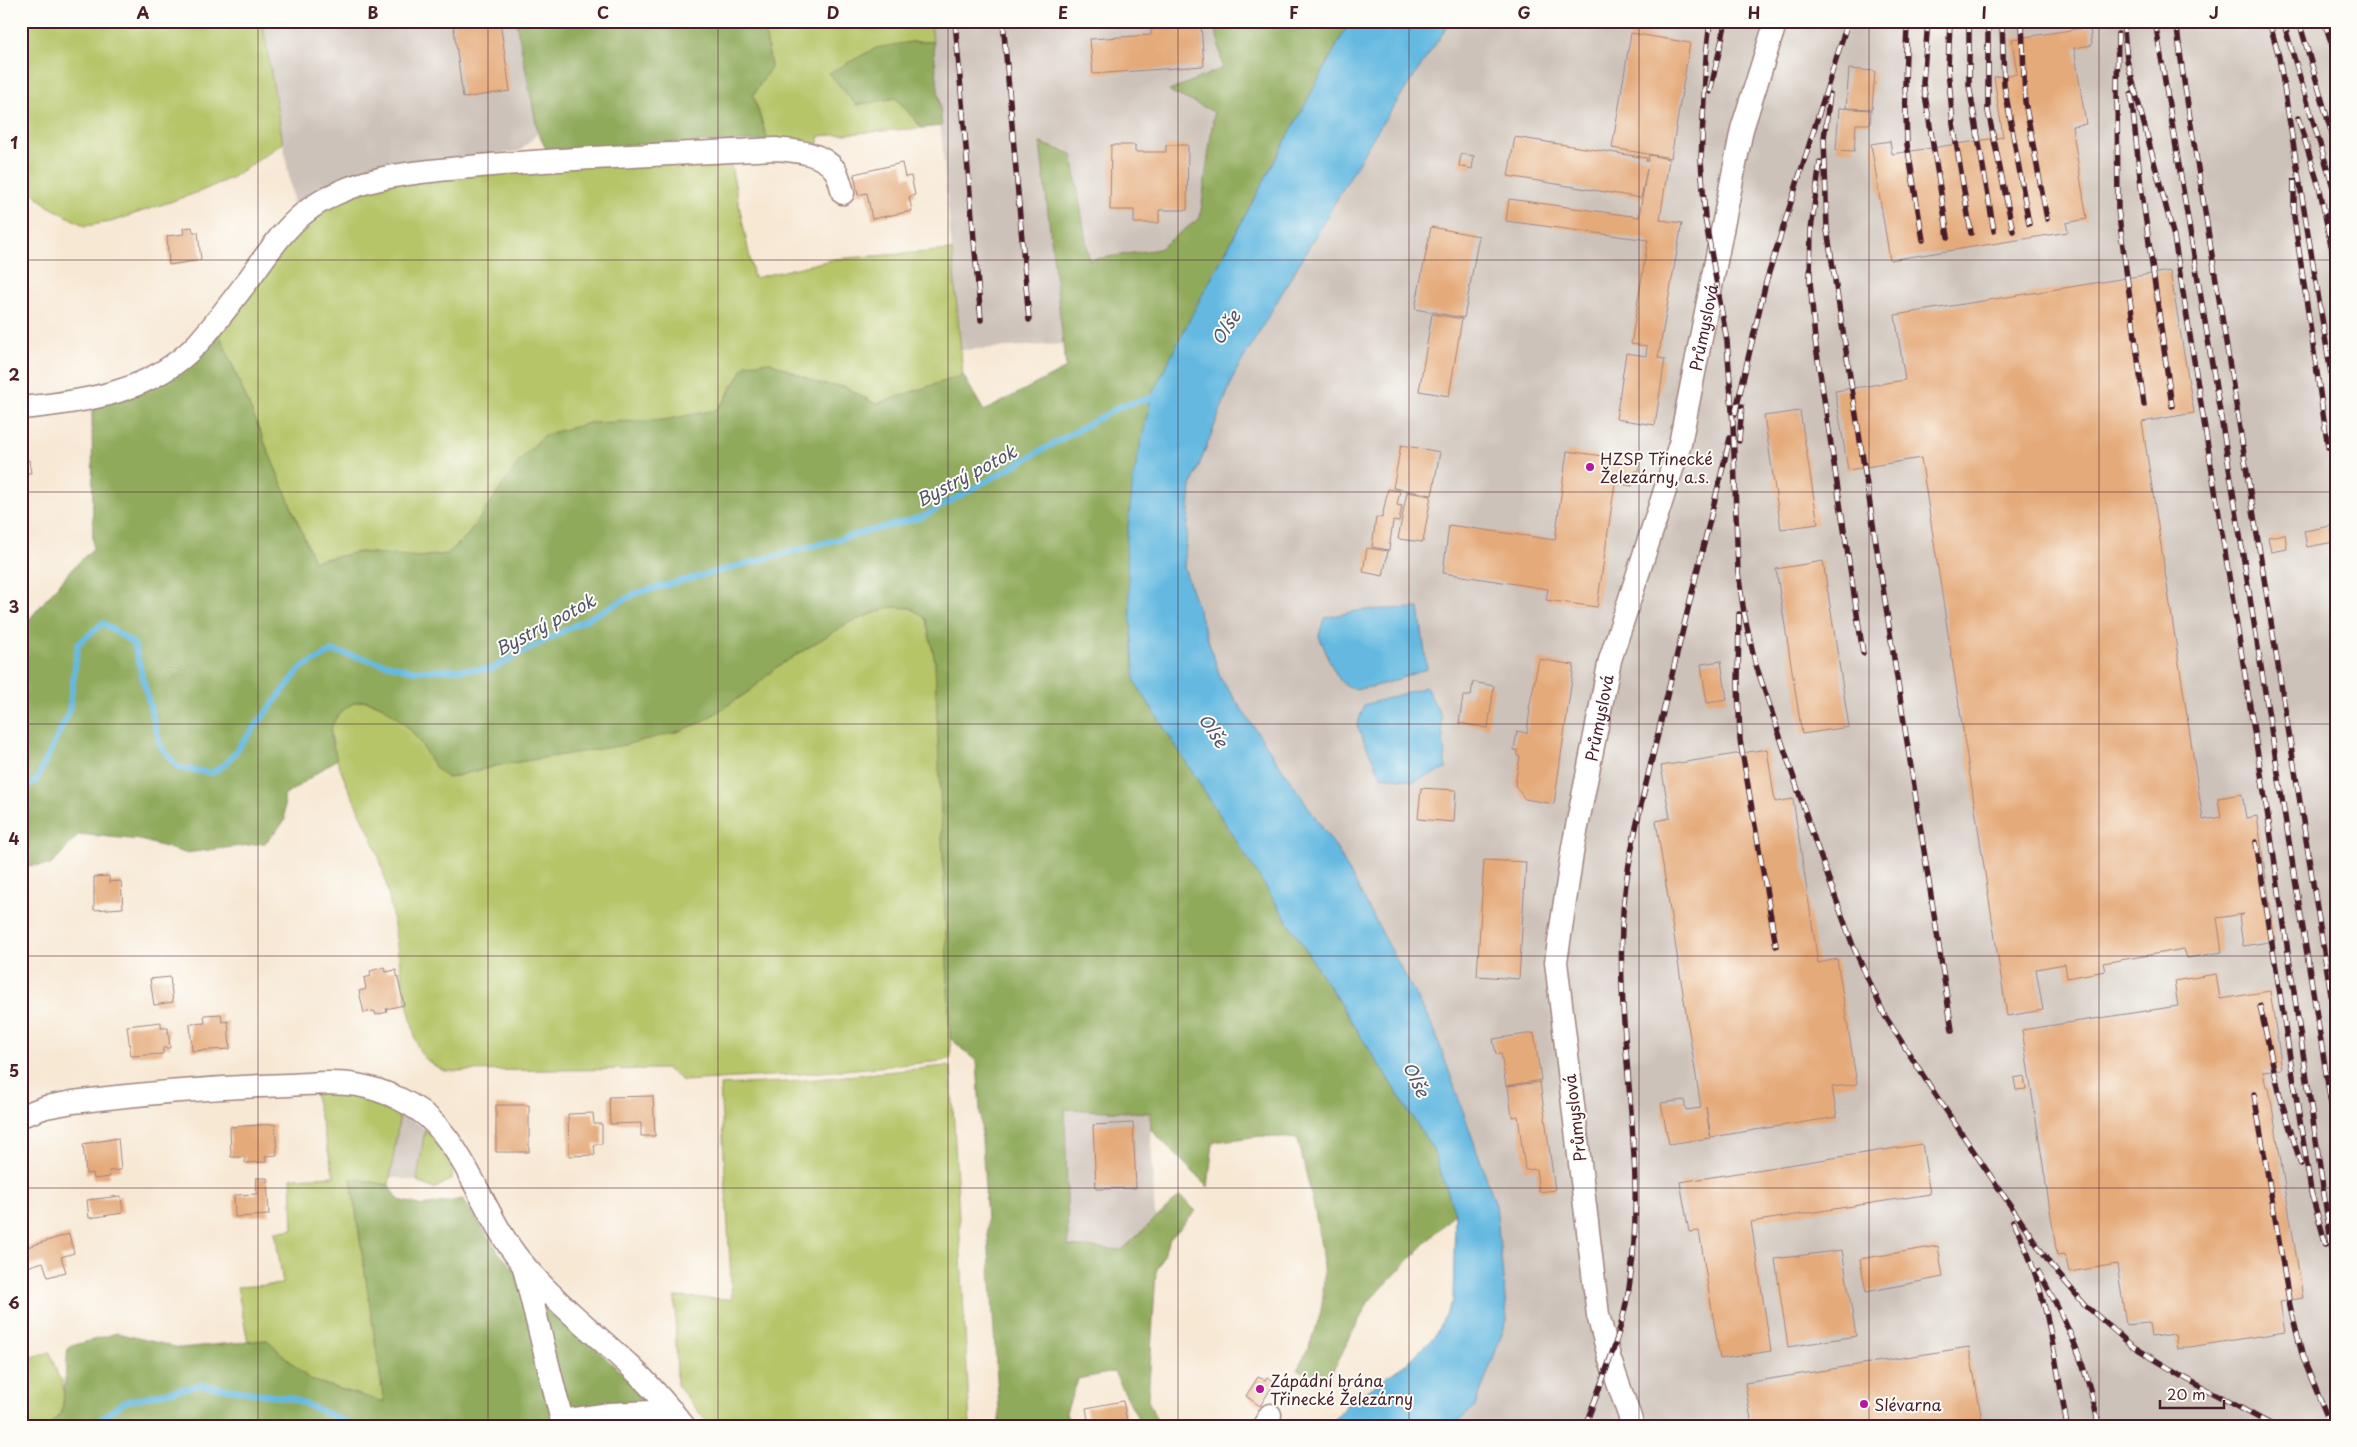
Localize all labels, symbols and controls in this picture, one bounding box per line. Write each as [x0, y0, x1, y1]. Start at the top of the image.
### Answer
text: A [137, 0, 150, 24]
text: B [368, 0, 379, 24]
text: C [597, 0, 609, 24]
text: D [827, 0, 839, 24]
text: E [1058, 0, 1068, 24]
text: F [1289, 0, 1299, 24]
text: G [1517, 0, 1531, 24]
text: H [1748, 0, 1760, 24]
text: I [1981, 0, 1987, 24]
text: J [2209, 0, 2219, 24]
text: 1 [10, 130, 18, 154]
street label: Průmyslová [1683, 281, 1723, 373]
water label: Olše [1204, 303, 1247, 350]
text: 2 [8, 362, 20, 386]
water label: Bystrý potok [911, 437, 1022, 513]
place label: HZSP Třinecké Železárny, a.s. [1600, 446, 1713, 488]
marker: HZSP Třinecké Železárny, a.s. [1584, 461, 1596, 473]
water label: Bystrý potok [490, 586, 601, 662]
text: 3 [9, 594, 19, 618]
street label: Průmyslová [1578, 672, 1619, 763]
water label: Olše [1193, 707, 1236, 754]
text: 4 [9, 826, 20, 850]
water label: Olše [1397, 1057, 1438, 1103]
text: 5 [9, 1058, 19, 1082]
street label: Průmyslová [1557, 1073, 1591, 1163]
text: 6 [8, 1290, 20, 1314]
place label: Zápádní brána Třinecké Železárny [1270, 1368, 1413, 1410]
scale bar [2160, 1377, 2223, 1409]
text: 20 m [2167, 1382, 2206, 1405]
marker: Zápádní brána Třinecké Železárny [1254, 1383, 1266, 1395]
place label: Slévarna [1874, 1392, 1942, 1416]
marker: Slévarna [1858, 1398, 1870, 1410]

